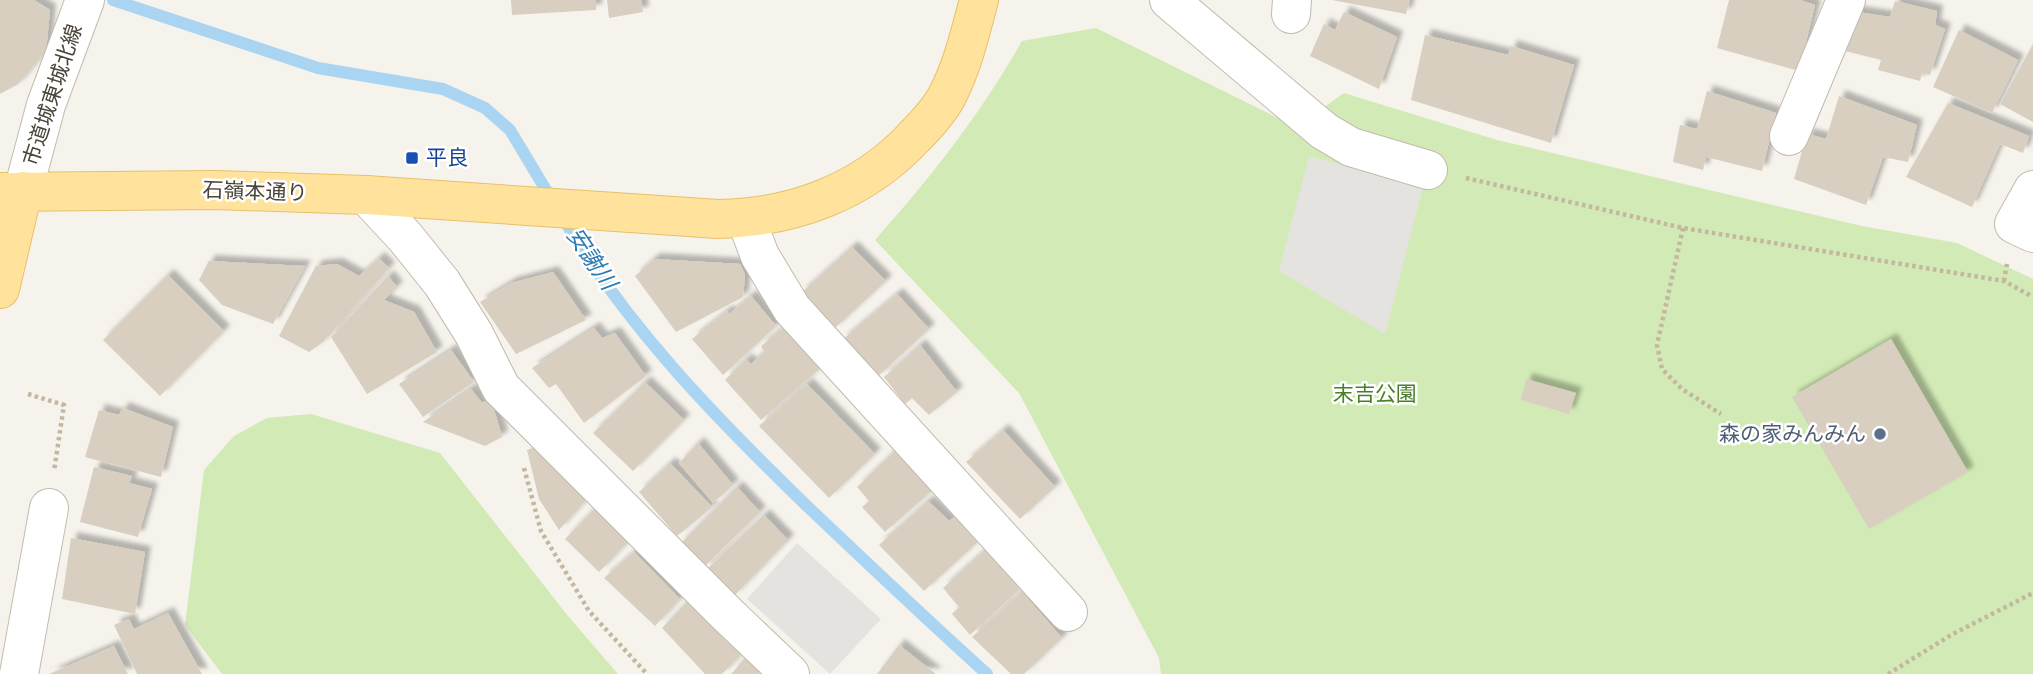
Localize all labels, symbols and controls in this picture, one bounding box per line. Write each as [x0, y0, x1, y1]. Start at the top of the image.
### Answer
street label: 市道城東城北線 [18, 21, 88, 169]
place label: 平良 [426, 146, 468, 171]
marker: 平良 [404, 150, 420, 166]
street label: 石嶺本通り [202, 178, 308, 206]
water label: 安謝川 [560, 223, 624, 298]
park label: 末吉公園 [1333, 382, 1417, 407]
place label: 森の家みんみん [1719, 422, 1866, 447]
marker: 森の家みんみん [1872, 426, 1888, 442]

